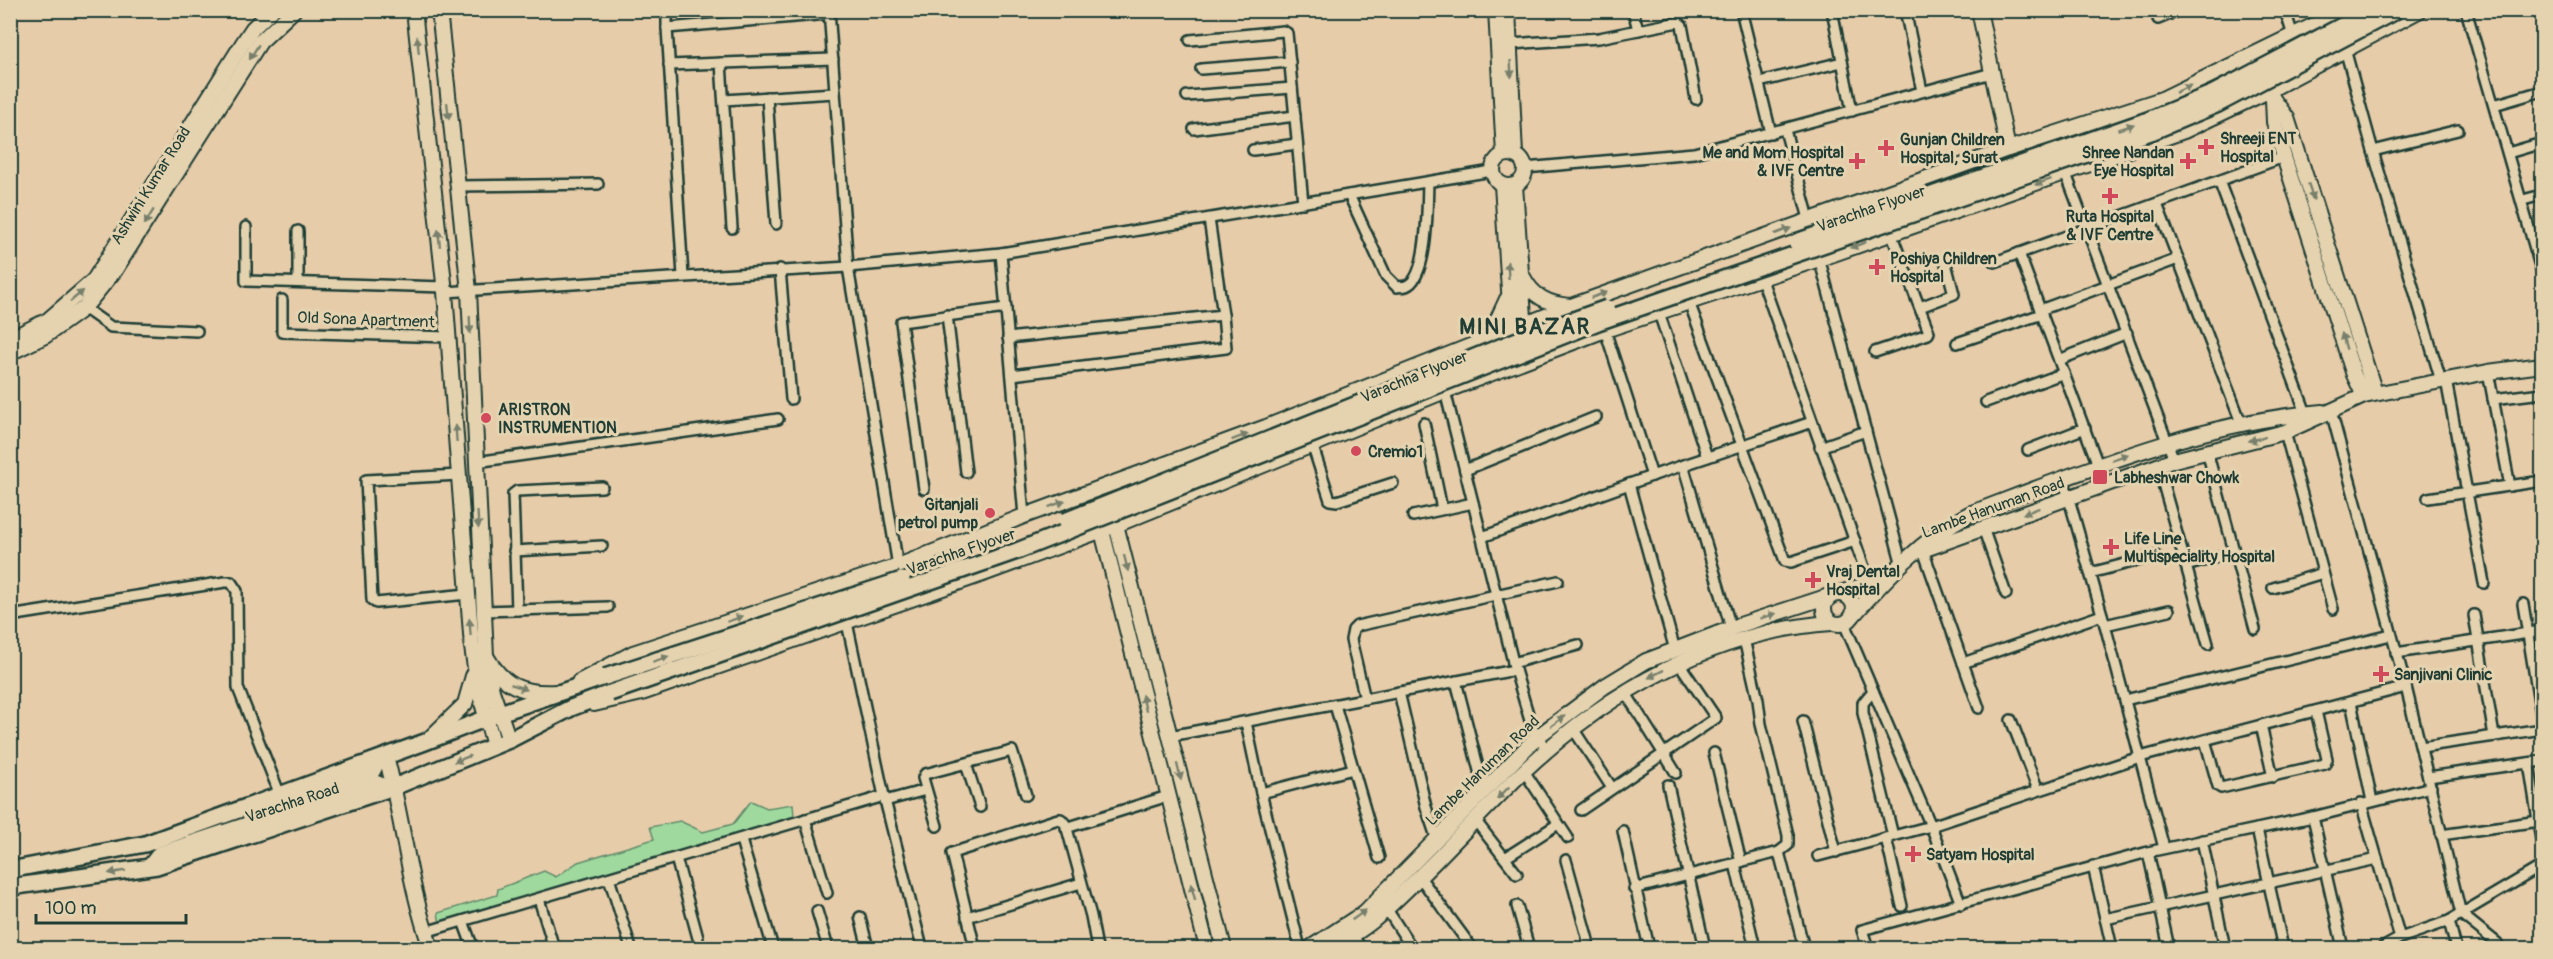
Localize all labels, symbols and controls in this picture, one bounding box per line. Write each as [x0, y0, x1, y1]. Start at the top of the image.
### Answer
one-way arrow [413, 35, 423, 54]
one-way arrow [248, 44, 259, 60]
one-way arrow [1507, 59, 1516, 78]
one-way arrow [2174, 84, 2191, 93]
one-way arrow [444, 101, 453, 120]
one-way arrow [2118, 122, 2136, 132]
street label: Ashwini Kumar Road [107, 123, 195, 248]
place label: Shreeji ENT Hospital [2220, 129, 2296, 167]
place label: Gunjan Children Hospital, Surat [1900, 130, 2005, 168]
marker: Shreeji ENT Hospital [2197, 138, 2215, 156]
marker: Gunjan Children Hospital, Surat [1877, 139, 1895, 157]
place label: Me and Mom Hospital & IVF Centre [1703, 143, 1845, 181]
place label: Shree Nandan Eye Hospital [2082, 143, 2174, 181]
marker: Me and Mom Hospital & IVF Centre [1848, 152, 1866, 170]
marker: Shree Nandan Eye Hospital [2179, 152, 2197, 170]
one-way arrow [2034, 178, 2052, 187]
street label: Varachha Flyover [1814, 181, 1929, 237]
one-way arrow [2306, 183, 2316, 201]
marker: Ruta Hospital & IVF Centre [2101, 187, 2119, 205]
place label: Ruta Hospital & IVF Centre [2066, 207, 2155, 245]
one-way arrow [143, 208, 155, 224]
one-way arrow [1774, 225, 1792, 235]
one-way arrow [434, 229, 444, 248]
one-way arrow [1849, 241, 1867, 251]
place label: Poshiya Children Hospital [1890, 249, 1997, 287]
marker: Poshiya Children Hospital [1868, 258, 1886, 276]
one-way arrow [1503, 261, 1512, 280]
one-way arrow [69, 289, 85, 302]
one-way arrow [1590, 290, 1608, 300]
street label: Old Sona Apartment [297, 308, 436, 332]
district label: MINI BAZAR [1459, 313, 1591, 341]
one-way arrow [465, 316, 475, 335]
one-way arrow [2339, 332, 2348, 350]
street label: Varachha Flyover [1358, 346, 1471, 408]
place label: ARISTRON INSTRUMENTION [498, 400, 617, 438]
marker: ARISTRON INSTRUMENTION [479, 411, 493, 425]
one-way arrow [451, 423, 461, 442]
one-way arrow [1231, 431, 1249, 441]
one-way arrow [2248, 435, 2266, 445]
place label: Cremio1 [1368, 442, 1423, 462]
marker: Cremio1 [1349, 444, 1363, 458]
one-way arrow [2111, 452, 2129, 462]
marker: Labheshwar Chowk [2091, 468, 2109, 486]
place label: Labheshwar Chowk [2114, 468, 2239, 488]
street label: Lambe Hanuman Road [1919, 473, 2067, 543]
place label: Gitanjali petrol pump [898, 495, 978, 533]
one-way arrow [1048, 499, 1066, 509]
marker: Gitanjali petrol pump [983, 506, 997, 520]
one-way arrow [2022, 506, 2040, 516]
one-way arrow [474, 511, 483, 530]
street label: Varachha Flyover [904, 524, 1019, 580]
place label: Life Line Multispeciality Hospital [2124, 529, 2275, 567]
marker: Life Line Multispeciality Hospital [2102, 538, 2120, 556]
one-way arrow [1121, 554, 1131, 572]
place label: Vraj Dental Hospital [1826, 562, 1900, 600]
marker: Vraj Dental Hospital [1804, 571, 1822, 589]
one-way arrow [1760, 611, 1778, 620]
one-way arrow [726, 614, 744, 623]
one-way arrow [465, 618, 475, 637]
one-way arrow [652, 654, 670, 663]
marker: Sanjivani Clinic [2372, 665, 2390, 683]
place label: Sanjivani Clinic [2394, 665, 2492, 685]
one-way arrow [1647, 668, 1665, 678]
one-way arrow [510, 683, 528, 693]
one-way arrow [1139, 694, 1149, 712]
street label: Lambe Hanuman Road [1422, 711, 1544, 830]
one-way arrow [1550, 715, 1566, 727]
one-way arrow [452, 754, 470, 764]
one-way arrow [1175, 764, 1184, 782]
street label: Varachha Road [243, 778, 342, 828]
one-way arrow [1496, 785, 1510, 799]
marker: Satyam Hospital [1904, 845, 1922, 863]
place label: Satyam Hospital [1926, 845, 2035, 865]
one-way arrow [108, 868, 127, 877]
one-way arrow [1187, 883, 1197, 901]
scale bar [36, 887, 186, 925]
text: 100 m [45, 897, 97, 920]
one-way arrow [1350, 909, 1366, 921]

